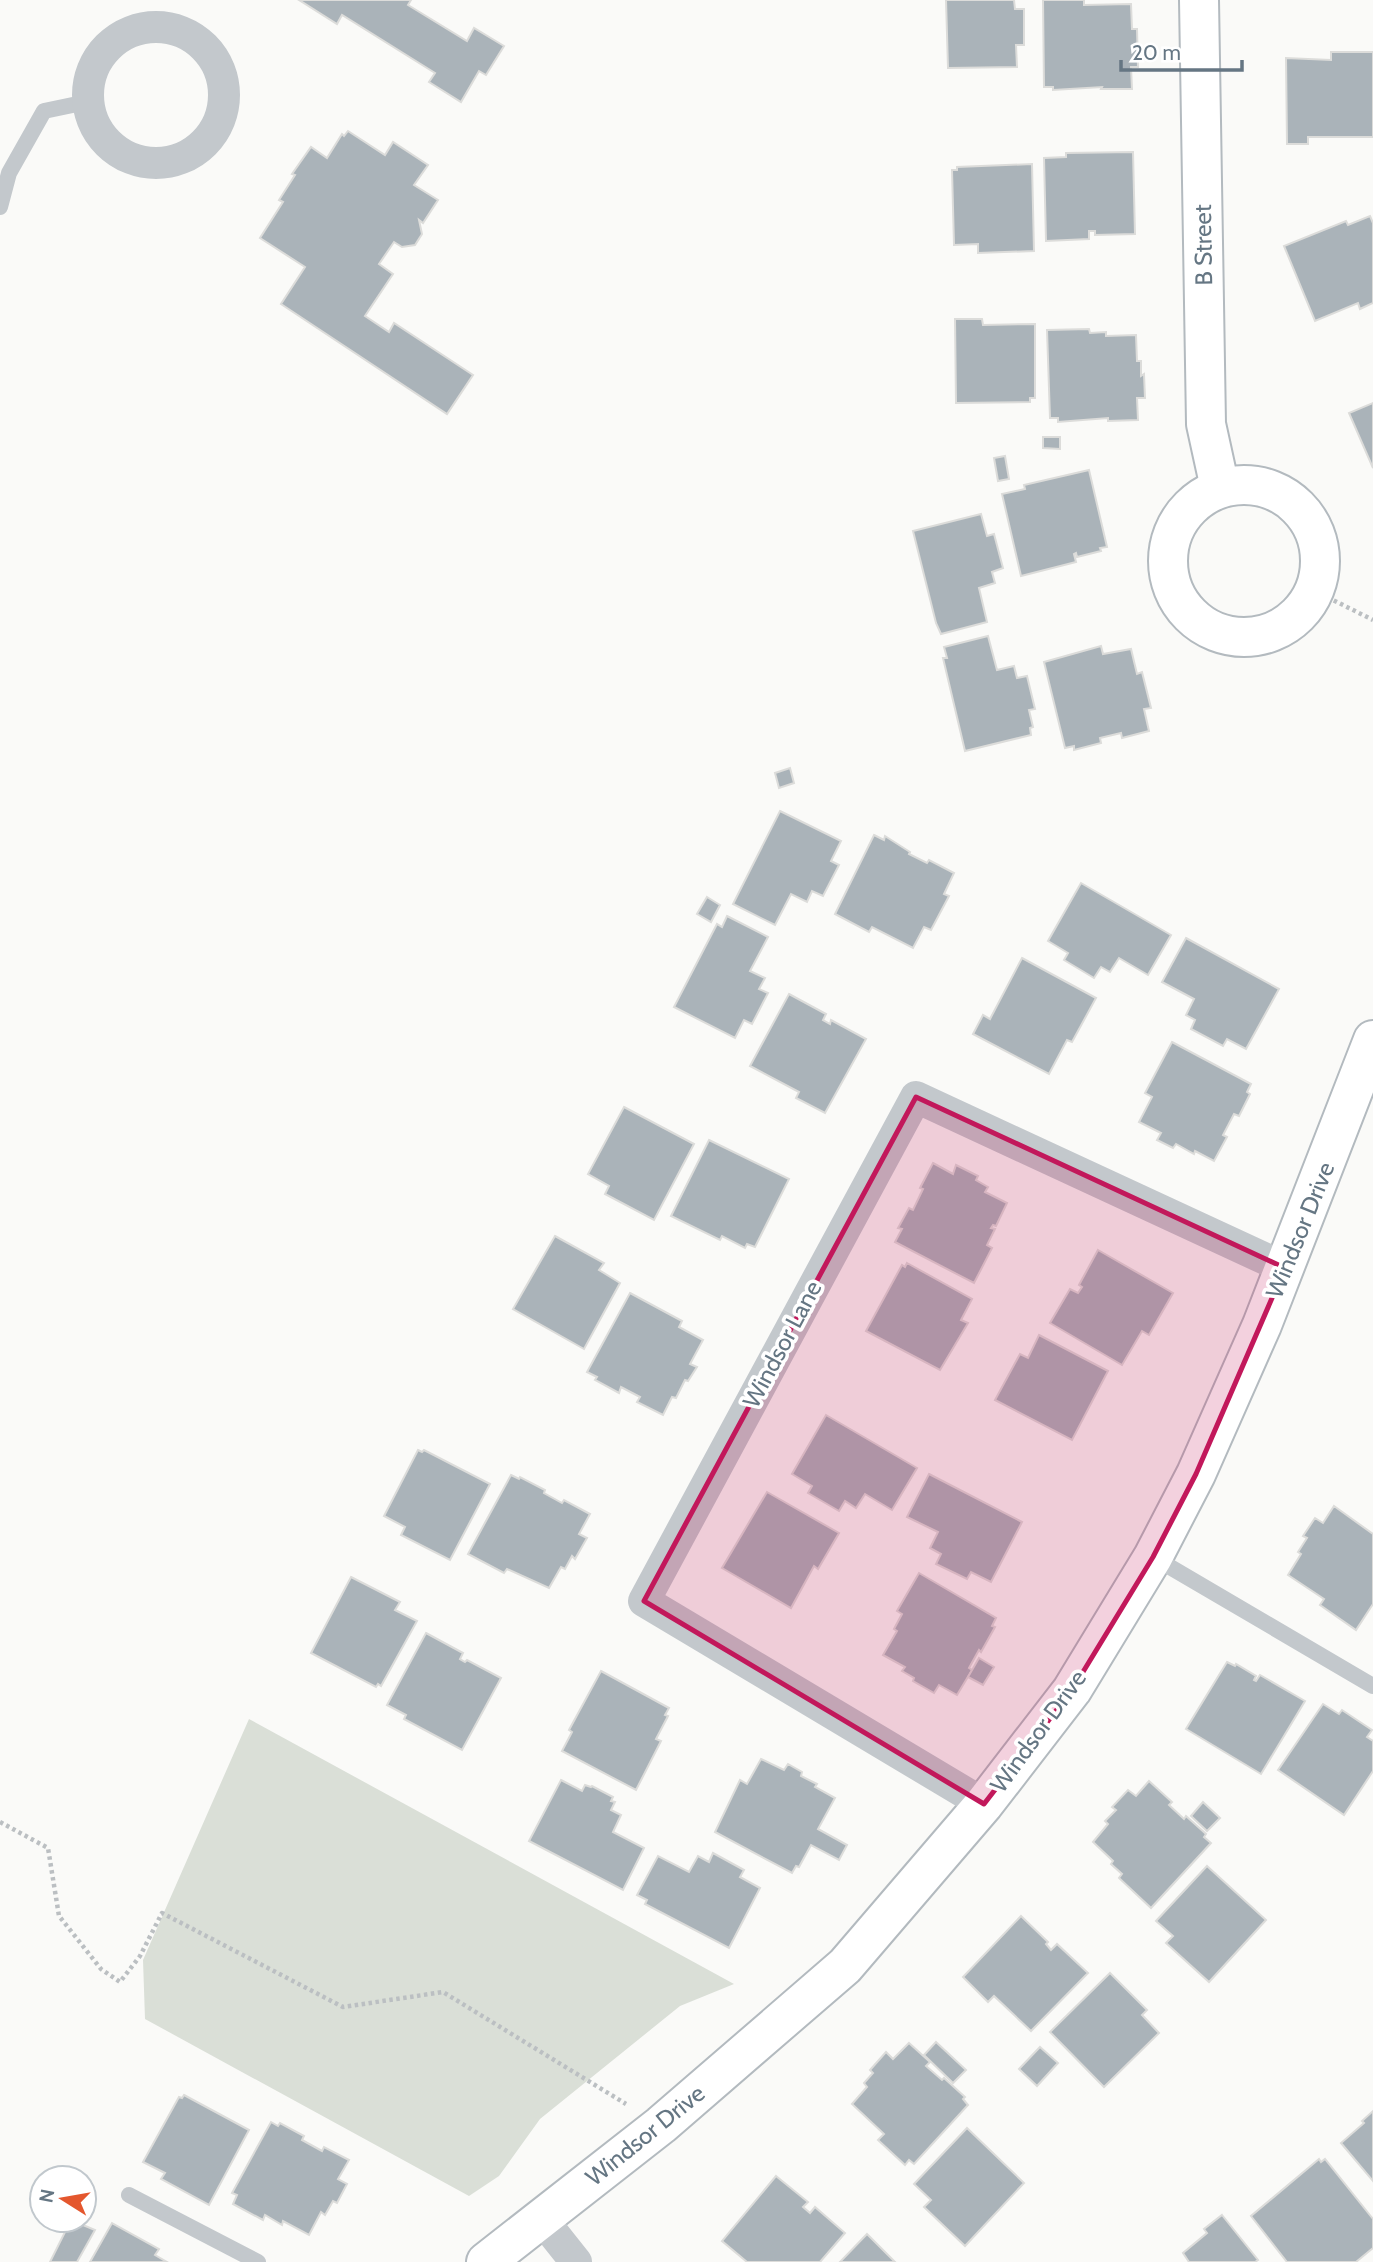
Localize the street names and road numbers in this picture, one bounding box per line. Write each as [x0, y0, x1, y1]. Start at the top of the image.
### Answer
street label: B Street [1188, 204, 1218, 286]
street label: Windsor Drive [1260, 1158, 1340, 1302]
street label: Windsor Lane [736, 1275, 828, 1413]
street label: Windsor Drive [984, 1664, 1092, 1798]
street label: Windsor Drive [580, 2078, 710, 2192]

